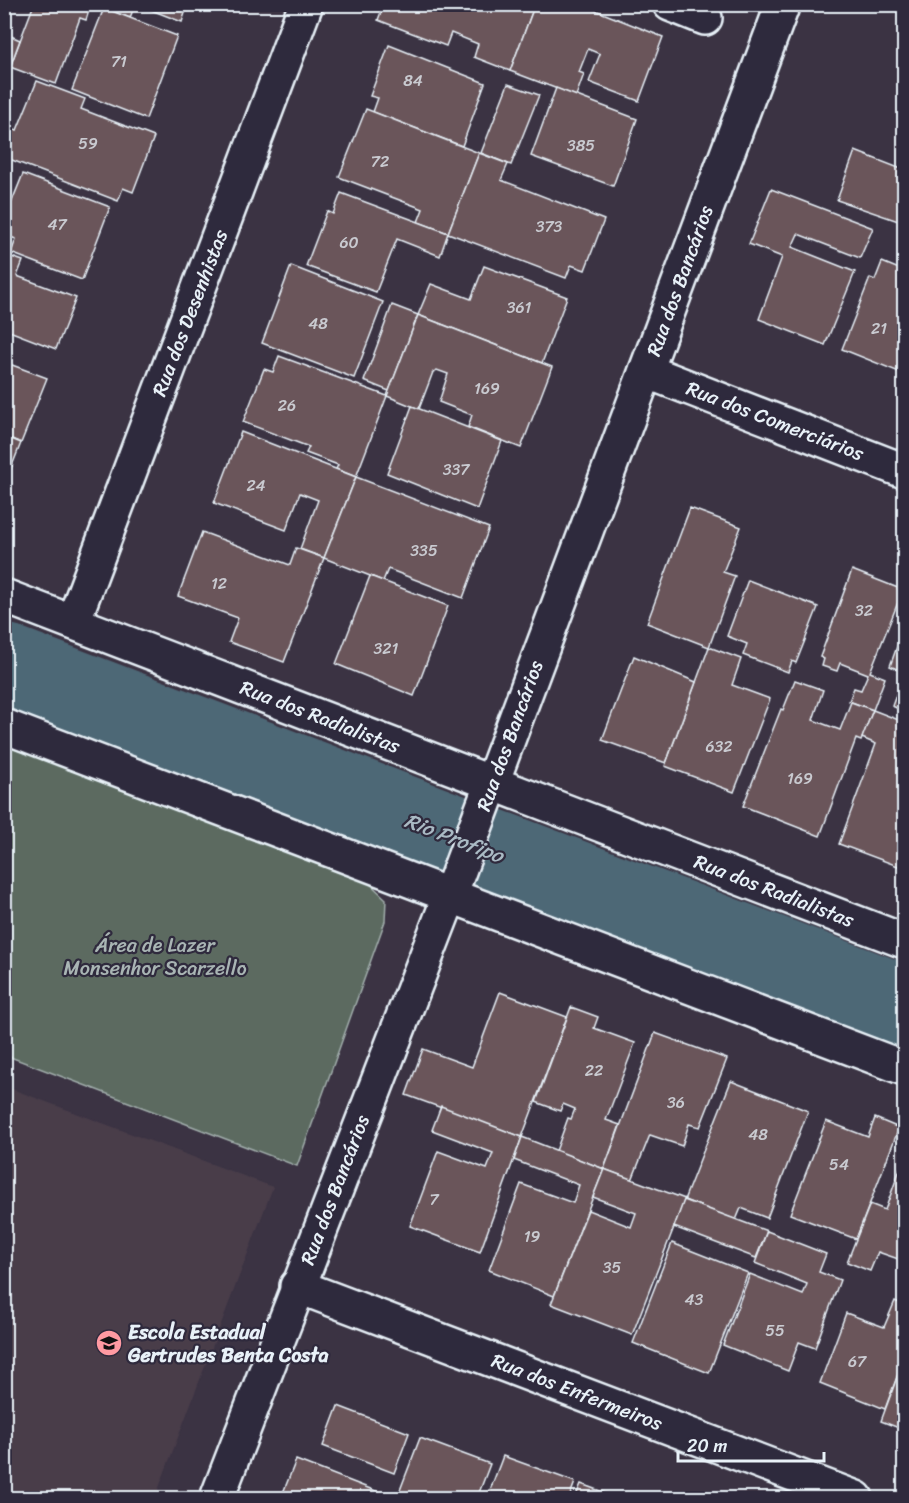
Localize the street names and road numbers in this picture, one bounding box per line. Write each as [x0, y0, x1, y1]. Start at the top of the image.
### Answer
street label: Rua dos Bancários [636, 200, 724, 361]
street label: Rua dos Desenhistas [142, 224, 238, 402]
street label: Rua dos Comerciários [681, 371, 870, 471]
street label: Rua dos Bancários [466, 655, 554, 816]
street label: Rua dos Radialistas [235, 670, 406, 764]
street label: Rua dos Radialistas [689, 844, 860, 938]
street label: Rua dos Bancários [290, 1109, 380, 1270]
street label: Rua dos Enfermeiros [486, 1343, 668, 1441]

